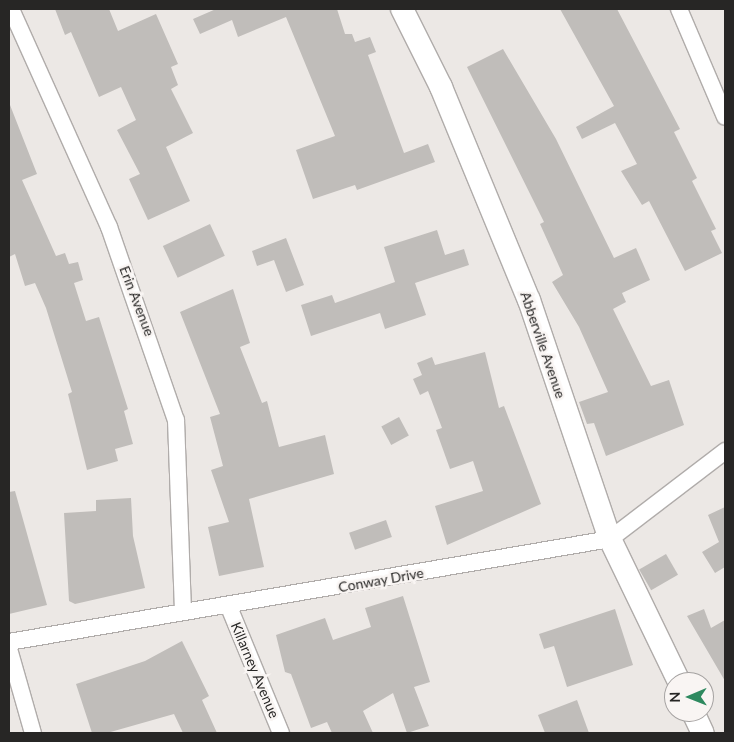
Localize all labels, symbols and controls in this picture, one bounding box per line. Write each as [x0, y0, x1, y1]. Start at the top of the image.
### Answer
street label: Erin Avenue [116, 263, 158, 339]
street label: Abberville Avenue [517, 289, 569, 401]
street label: Conway Drive [337, 564, 425, 596]
street label: Killarney Avenue [227, 619, 283, 721]
north arrow [664, 672, 714, 722]
text: N [666, 692, 683, 703]

